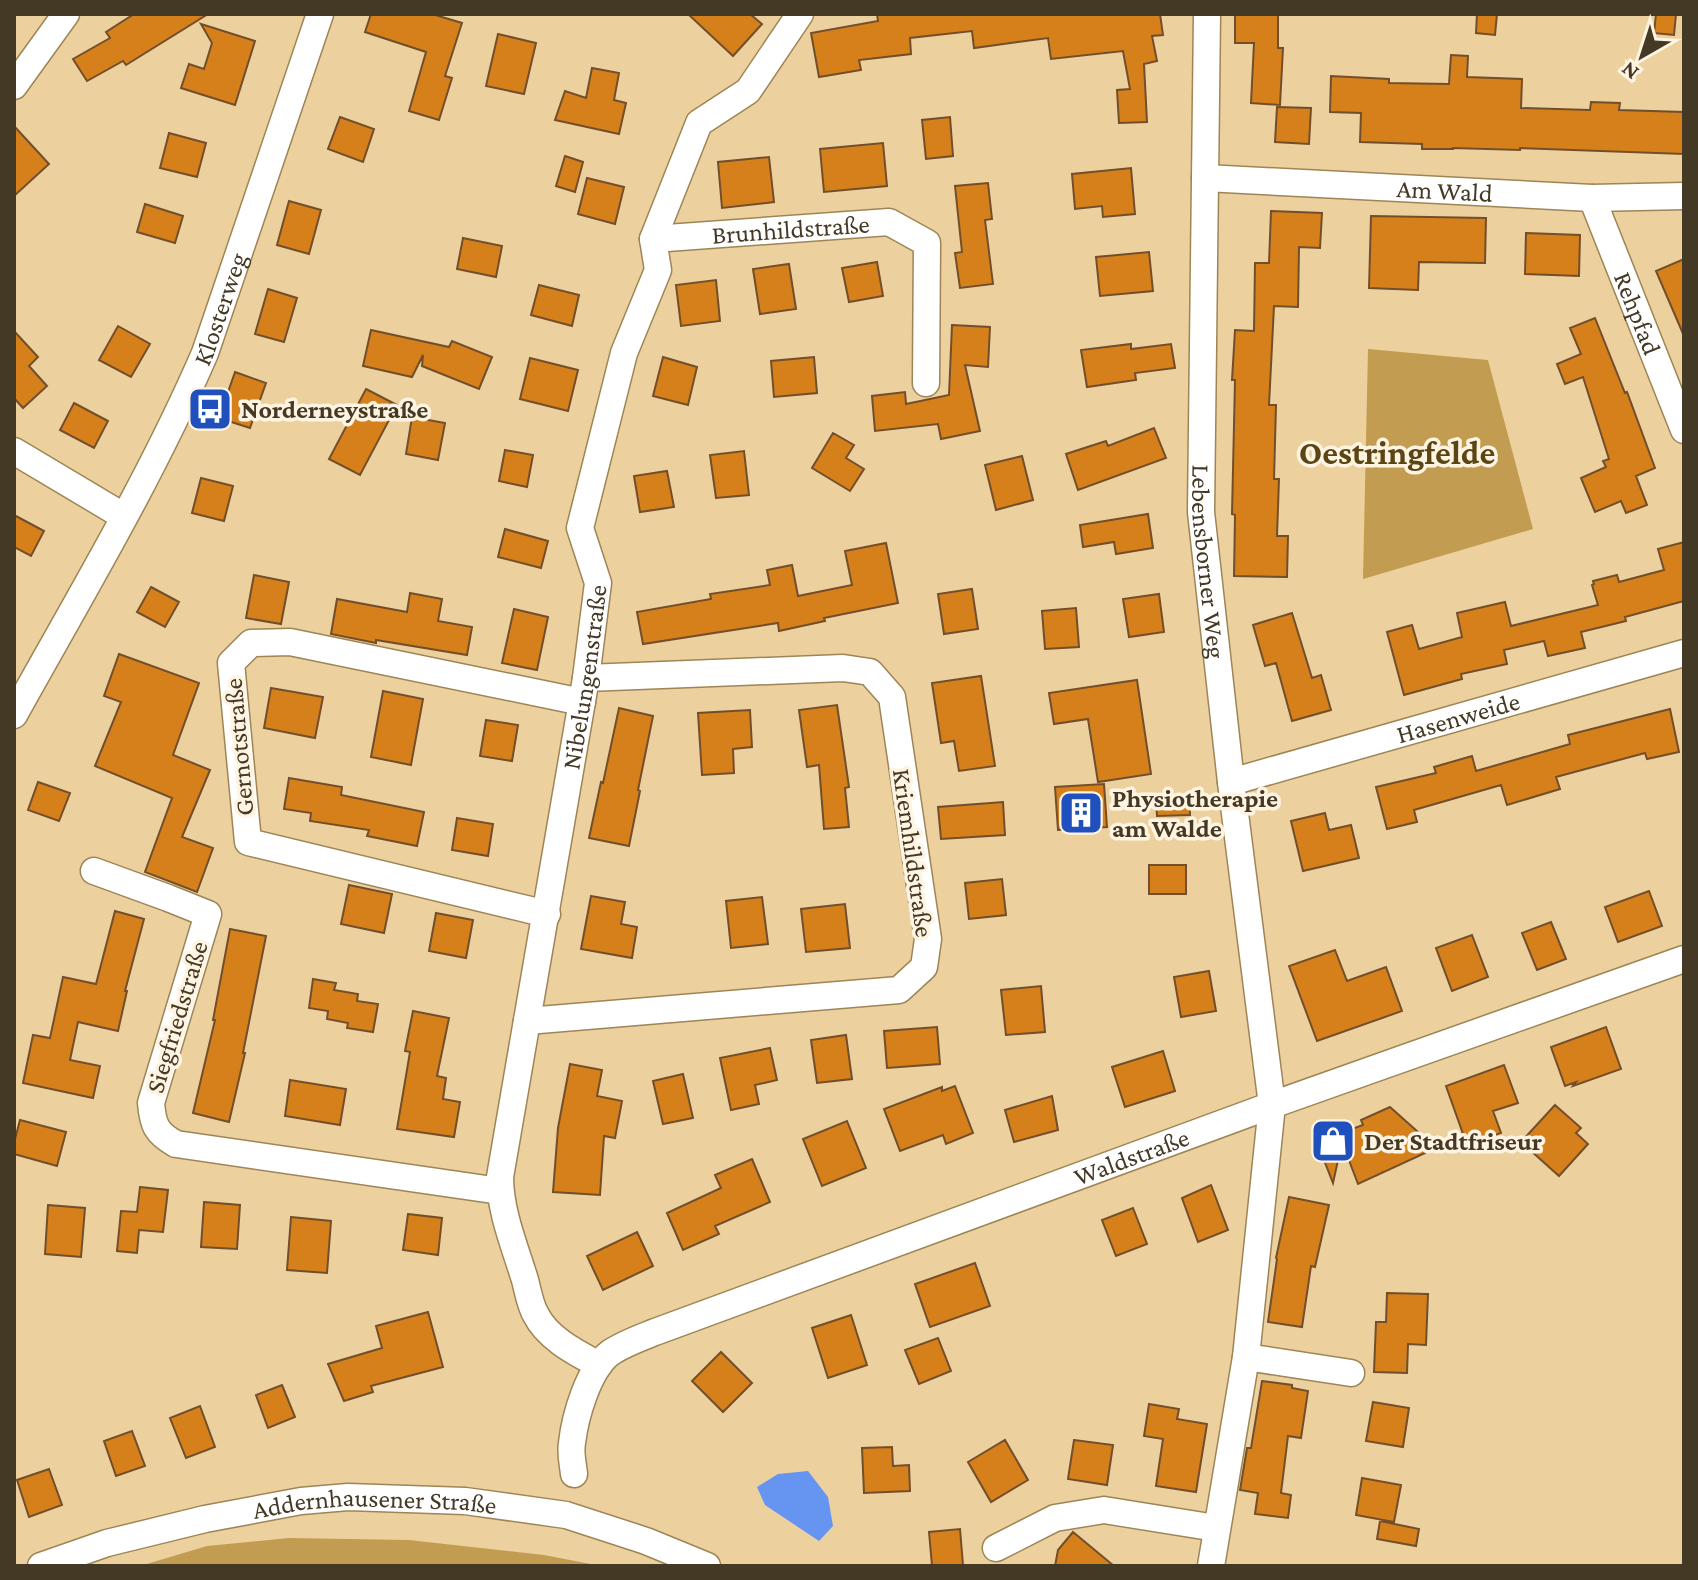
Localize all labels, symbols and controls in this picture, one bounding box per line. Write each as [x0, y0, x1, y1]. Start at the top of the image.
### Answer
north arrow [1602, 16, 1682, 96]
text: N [1616, 57, 1643, 86]
street label: Am Wald [1396, 173, 1494, 207]
street label: Brunhildstraße [711, 209, 871, 249]
street label: Klosterweg [187, 249, 253, 370]
street label: Rehpfad [1608, 268, 1667, 359]
bus stop icon: Norderneystraße [186, 385, 234, 433]
place label: Norderneystraße [241, 395, 428, 424]
district label: Oestringfelde [1299, 434, 1495, 471]
street label: Lebensborner Weg [1186, 464, 1232, 661]
street label: Nibelungenstraße [556, 583, 612, 772]
street label: Gernotstraße [219, 677, 259, 817]
street label: Hasenweide [1393, 686, 1523, 749]
street label: Kriemhildstraße [887, 767, 939, 939]
place label: Physiotherapie am Walde [1112, 784, 1278, 843]
building icon: Physiotherapie am Walde [1057, 789, 1105, 837]
street label: Siegfriedstraße [140, 938, 214, 1096]
shop icon: Der Stadtfriseur [1309, 1117, 1357, 1165]
street label: Waldstraße [1070, 1122, 1193, 1191]
place label: Der Stadtfriseur [1364, 1127, 1543, 1156]
street label: Addernhausener Straße [250, 1482, 499, 1524]

